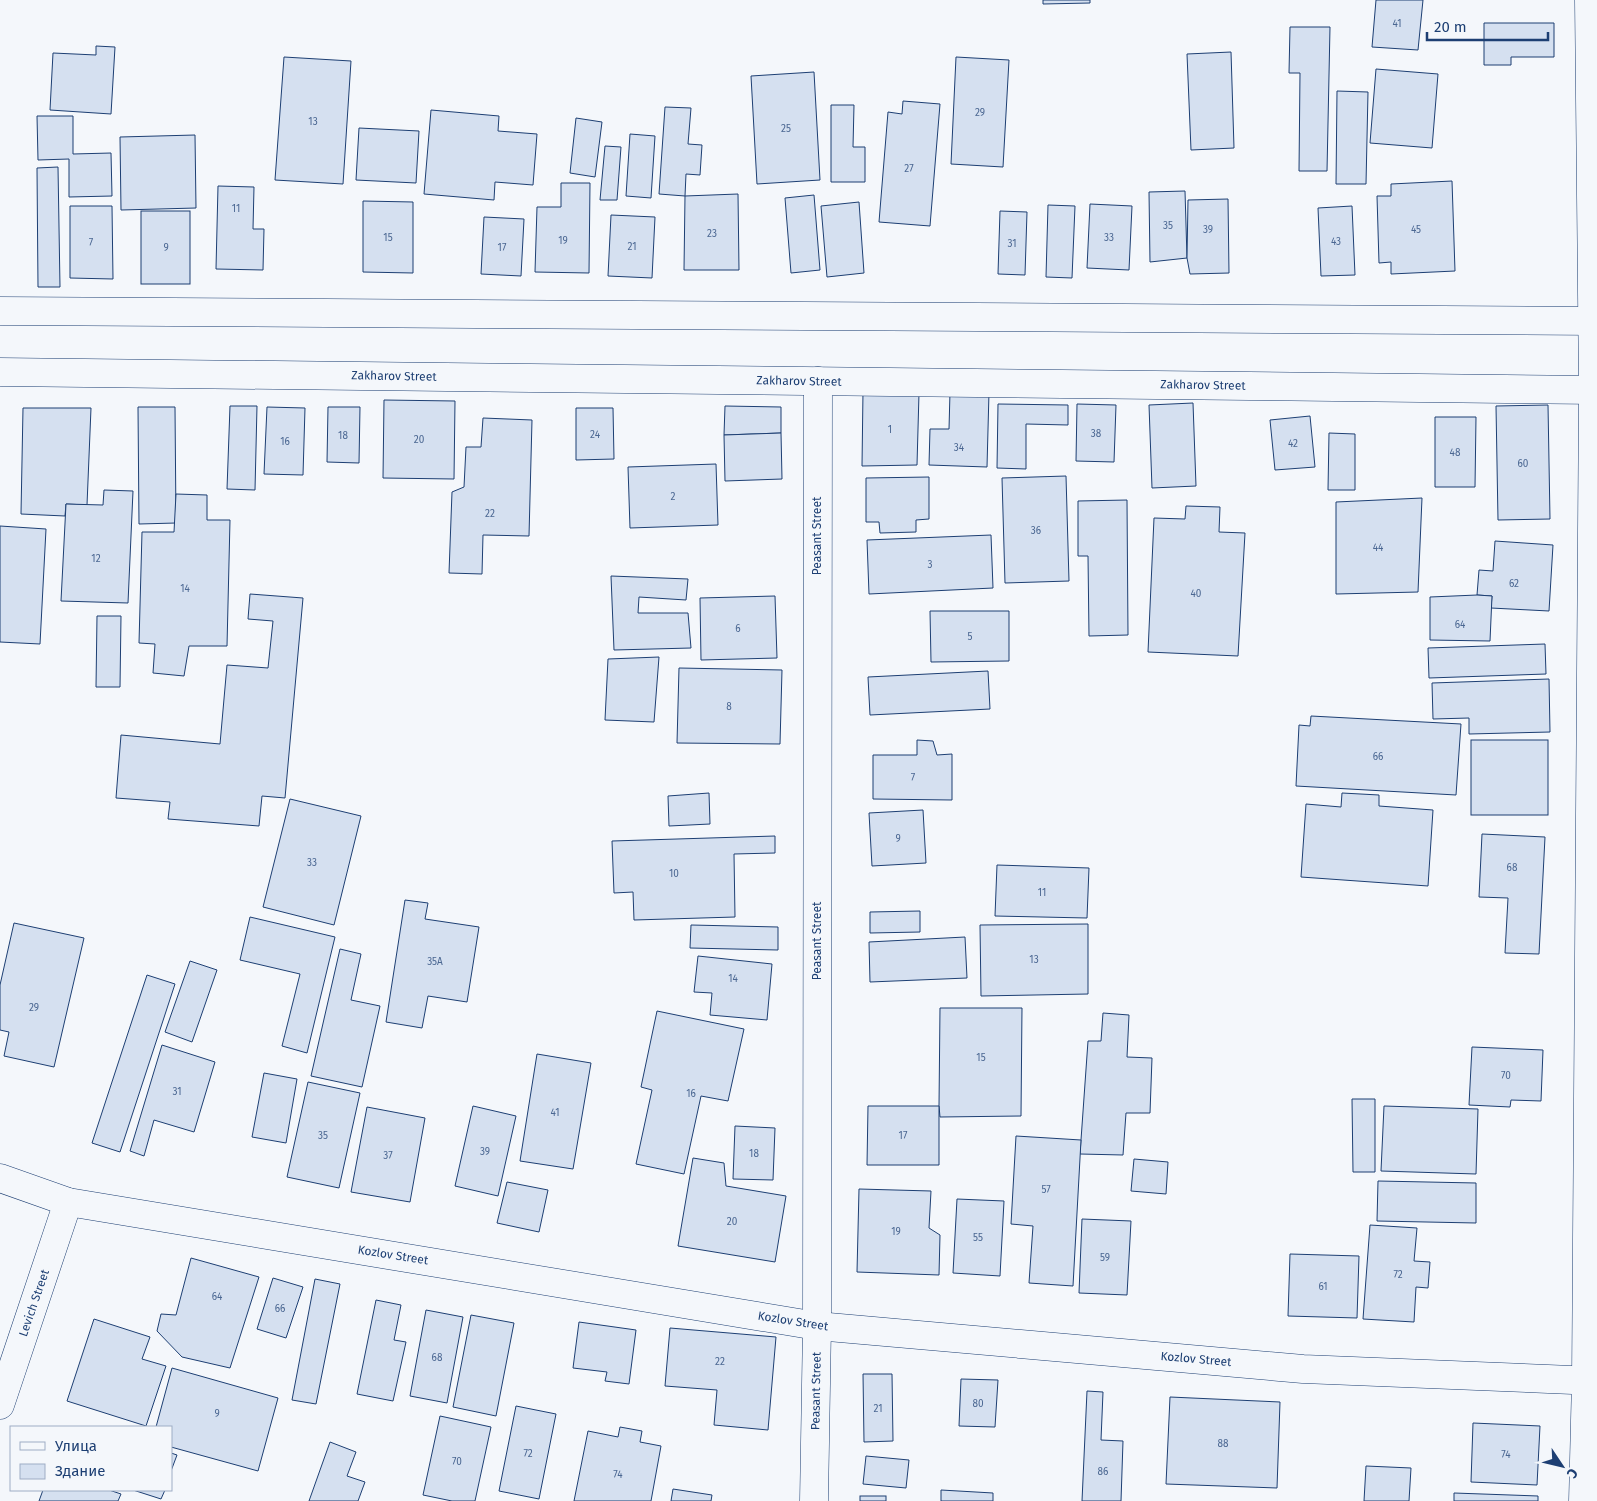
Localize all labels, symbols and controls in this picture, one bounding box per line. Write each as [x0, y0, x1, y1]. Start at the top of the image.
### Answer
scale bar [1427, 10, 1548, 42]
house number: 41 [1392, 18, 1402, 30]
text: 20 m [1434, 18, 1467, 36]
house number: 29 [975, 107, 985, 119]
house number: 13 [308, 116, 318, 128]
house number: 25 [781, 123, 791, 135]
house number: 27 [904, 163, 914, 175]
house number: 11 [232, 203, 240, 215]
house number: 35 [1163, 220, 1173, 232]
house number: 39 [1203, 224, 1213, 236]
house number: 45 [1411, 224, 1421, 236]
house number: 23 [707, 228, 717, 240]
house number: 15 [383, 232, 393, 244]
house number: 33 [1104, 232, 1114, 244]
house number: 19 [558, 235, 568, 247]
house number: 43 [1331, 236, 1341, 248]
house number: 7 [89, 237, 94, 249]
house number: 31 [1007, 238, 1017, 250]
house number: 21 [627, 241, 637, 253]
house number: 9 [163, 242, 169, 254]
house number: 17 [498, 242, 507, 254]
street label: Zakharov Street [351, 368, 437, 384]
street label: Zakharov Street [756, 373, 842, 389]
street label: Zakharov Street [1160, 377, 1246, 393]
house number: 1 [888, 424, 892, 436]
house number: 38 [1091, 428, 1102, 440]
house number: 24 [590, 429, 601, 441]
house number: 18 [338, 430, 348, 442]
house number: 20 [414, 434, 425, 446]
house number: 16 [280, 436, 290, 448]
house number: 42 [1288, 438, 1298, 450]
house number: 34 [954, 442, 965, 454]
house number: 48 [1450, 447, 1461, 459]
house number: 60 [1518, 458, 1529, 470]
house number: 2 [671, 491, 676, 503]
street label: Peasant Street [810, 496, 824, 575]
house number: 22 [485, 508, 495, 520]
house number: 36 [1031, 525, 1041, 537]
house number: 44 [1373, 542, 1384, 554]
house number: 12 [91, 553, 101, 565]
house number: 3 [928, 559, 933, 571]
house number: 62 [1509, 578, 1519, 590]
house number: 14 [180, 583, 191, 595]
house number: 40 [1191, 588, 1202, 600]
house number: 64 [1455, 619, 1466, 631]
house number: 6 [735, 623, 741, 635]
house number: 5 [967, 631, 973, 643]
house number: 8 [726, 701, 732, 713]
house number: 66 [1373, 751, 1383, 763]
house number: 7 [911, 772, 916, 784]
house number: 9 [895, 833, 901, 845]
house number: 33 [307, 857, 317, 869]
house number: 68 [1507, 862, 1518, 874]
house number: 10 [669, 868, 679, 880]
house number: 11 [1038, 887, 1046, 899]
street label: Peasant Street [810, 901, 824, 980]
house number: 13 [1029, 954, 1039, 966]
house number: 35А [427, 956, 443, 968]
house number: 14 [728, 973, 739, 985]
house number: 29 [29, 1002, 39, 1014]
house number: 15 [976, 1052, 986, 1064]
house number: 70 [1501, 1070, 1511, 1082]
house number: 31 [172, 1086, 182, 1098]
house number: 16 [686, 1088, 696, 1100]
house number: 41 [550, 1107, 560, 1119]
house number: 35 [318, 1130, 328, 1142]
house number: 17 [899, 1130, 908, 1142]
house number: 39 [480, 1146, 490, 1158]
house number: 18 [749, 1148, 759, 1160]
house number: 37 [383, 1150, 393, 1162]
house number: 57 [1041, 1184, 1051, 1196]
house number: 20 [727, 1216, 738, 1228]
house number: 19 [891, 1226, 901, 1238]
house number: 55 [973, 1232, 983, 1244]
street label: Kozlov Street [357, 1243, 430, 1268]
house number: 59 [1100, 1252, 1110, 1264]
street label: Levich Street [16, 1267, 52, 1338]
house number: 72 [1393, 1269, 1403, 1281]
house number: 61 [1318, 1281, 1328, 1293]
house number: 64 [212, 1291, 223, 1303]
house number: 66 [275, 1303, 285, 1315]
street label: Kozlov Street [757, 1309, 830, 1334]
street label: Kozlov Street [1160, 1349, 1233, 1369]
street label: Peasant Street [808, 1351, 824, 1430]
house number: 68 [432, 1352, 443, 1364]
house number: 22 [715, 1356, 725, 1368]
house number: 80 [972, 1398, 984, 1410]
house number: 21 [873, 1403, 883, 1415]
house number: 9 [214, 1408, 220, 1420]
legend [10, 1426, 172, 1491]
text: Улица [55, 1437, 97, 1455]
house number: 88 [1217, 1438, 1229, 1450]
north arrow [1537, 1441, 1587, 1491]
house number: 72 [523, 1448, 533, 1460]
house number: 74 [1501, 1449, 1511, 1461]
house number: 70 [452, 1456, 462, 1468]
text: Здание [55, 1462, 105, 1480]
text: С [1563, 1465, 1582, 1481]
house number: 86 [1098, 1466, 1108, 1478]
house number: 74 [613, 1469, 623, 1481]

